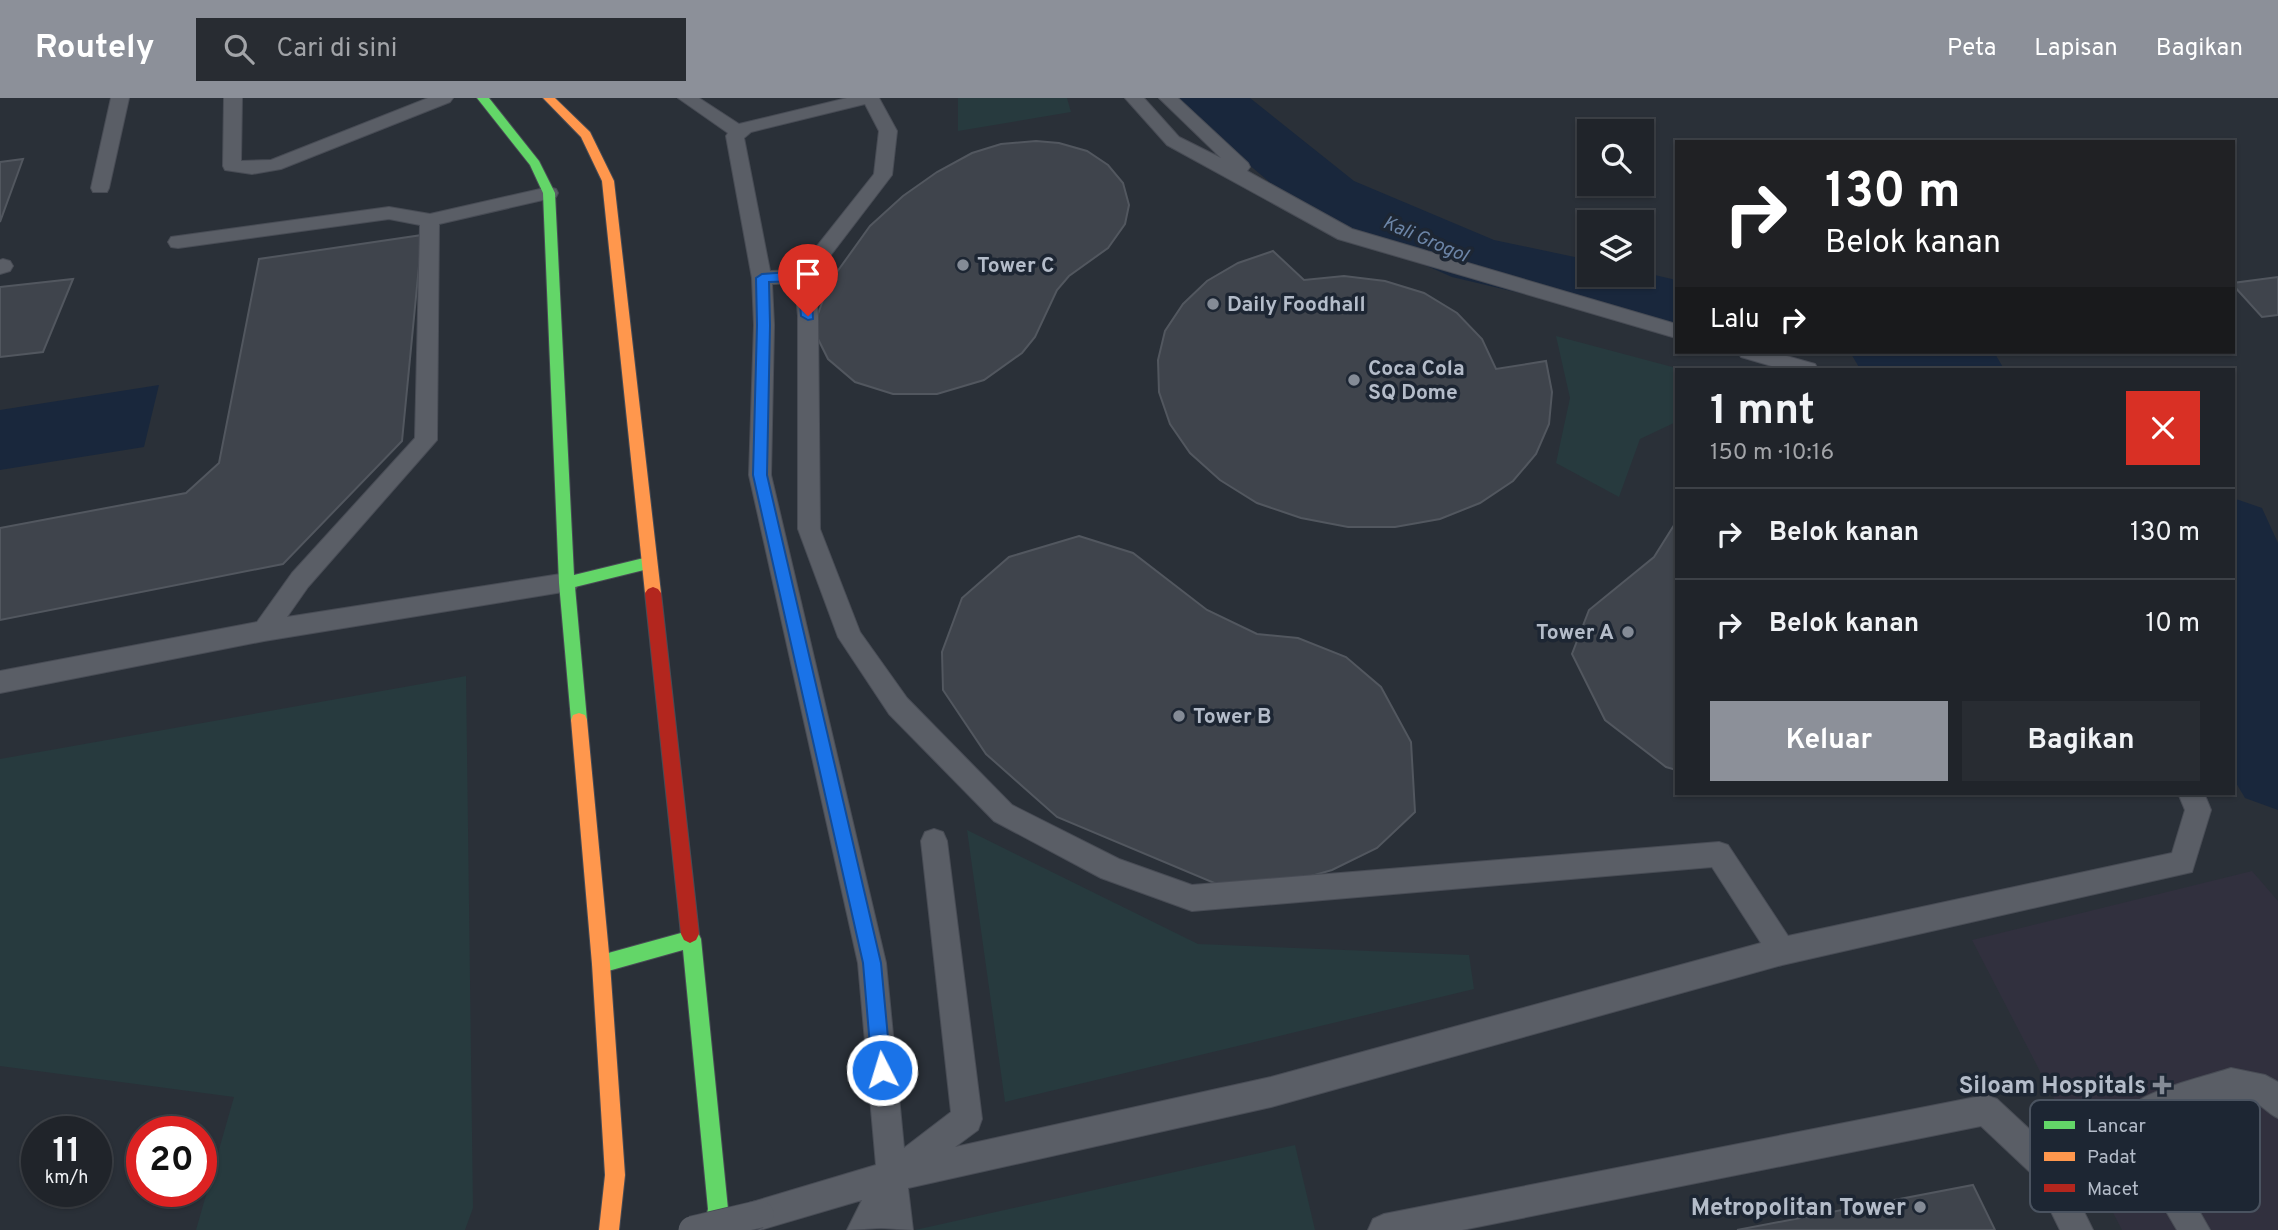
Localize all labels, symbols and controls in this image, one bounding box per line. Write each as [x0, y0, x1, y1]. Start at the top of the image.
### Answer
search box [196, 18, 686, 81]
text: Routely [35, 28, 154, 70]
icon: search [220, 30, 258, 68]
text: Cari di sini [276, 33, 397, 66]
text: Peta [1947, 34, 1996, 64]
text: Lapisan [2034, 34, 2118, 64]
text: Bagikan [2156, 34, 2243, 64]
map controls [1577, 119, 1654, 287]
button: search [1577, 119, 1654, 196]
text: 130 m [1825, 163, 1961, 225]
icon: right [1710, 168, 1801, 259]
button: layers [1577, 210, 1654, 287]
water label: Kali Grogol [1379, 211, 1472, 269]
text: Belok kanan [1825, 224, 2001, 264]
pin [778, 244, 838, 316]
place label: Tower C [977, 253, 1054, 280]
icon: arrive [789, 255, 827, 293]
marker: Tower C [955, 257, 971, 273]
place label: Daily Foodhall [1227, 292, 1366, 319]
marker: Daily Foodhall [1205, 296, 1221, 312]
icon: right [1774, 301, 1812, 339]
text: Lalu [1710, 304, 1760, 337]
place label: Coca Cola SQ Dome [1368, 356, 1465, 407]
marker: Coca Cola SQ Dome [1346, 372, 1362, 388]
text: 1 mnt [1710, 386, 1815, 439]
button: close [2126, 391, 2200, 465]
text: 150 m · 10:16 [1710, 439, 1834, 468]
icon: right [1710, 515, 1748, 553]
text: Belok kanan [1769, 517, 1919, 550]
text: 130 m [2130, 517, 2200, 550]
icon: right [1710, 606, 1748, 644]
text: Belok kanan [1769, 608, 1919, 641]
text: 10 m [2145, 608, 2200, 641]
place label: Tower A [1536, 620, 1614, 647]
marker: Tower A [1620, 624, 1636, 640]
button: Keluar [1710, 701, 1948, 781]
button: Bagikan [1962, 701, 2200, 781]
place label: Tower B [1193, 704, 1271, 731]
marker: Tower B [1171, 708, 1187, 724]
position arrow [845, 1033, 919, 1107]
place label: Siloam Hospitals [1959, 1072, 2146, 1102]
marker: Siloam Hospitals [2152, 1075, 2172, 1095]
legend [2030, 1100, 2260, 1212]
text: Lancar [2087, 1115, 2146, 1139]
speed limit sign: 20 [126, 1116, 217, 1207]
text: 11 [53, 1130, 81, 1174]
text: Padat [2087, 1146, 2136, 1170]
text: km/h [45, 1167, 88, 1190]
text: Macet [2087, 1178, 2139, 1202]
place label: Metropolitan Tower [1691, 1194, 1906, 1224]
marker: Metropolitan Tower [1912, 1199, 1928, 1215]

